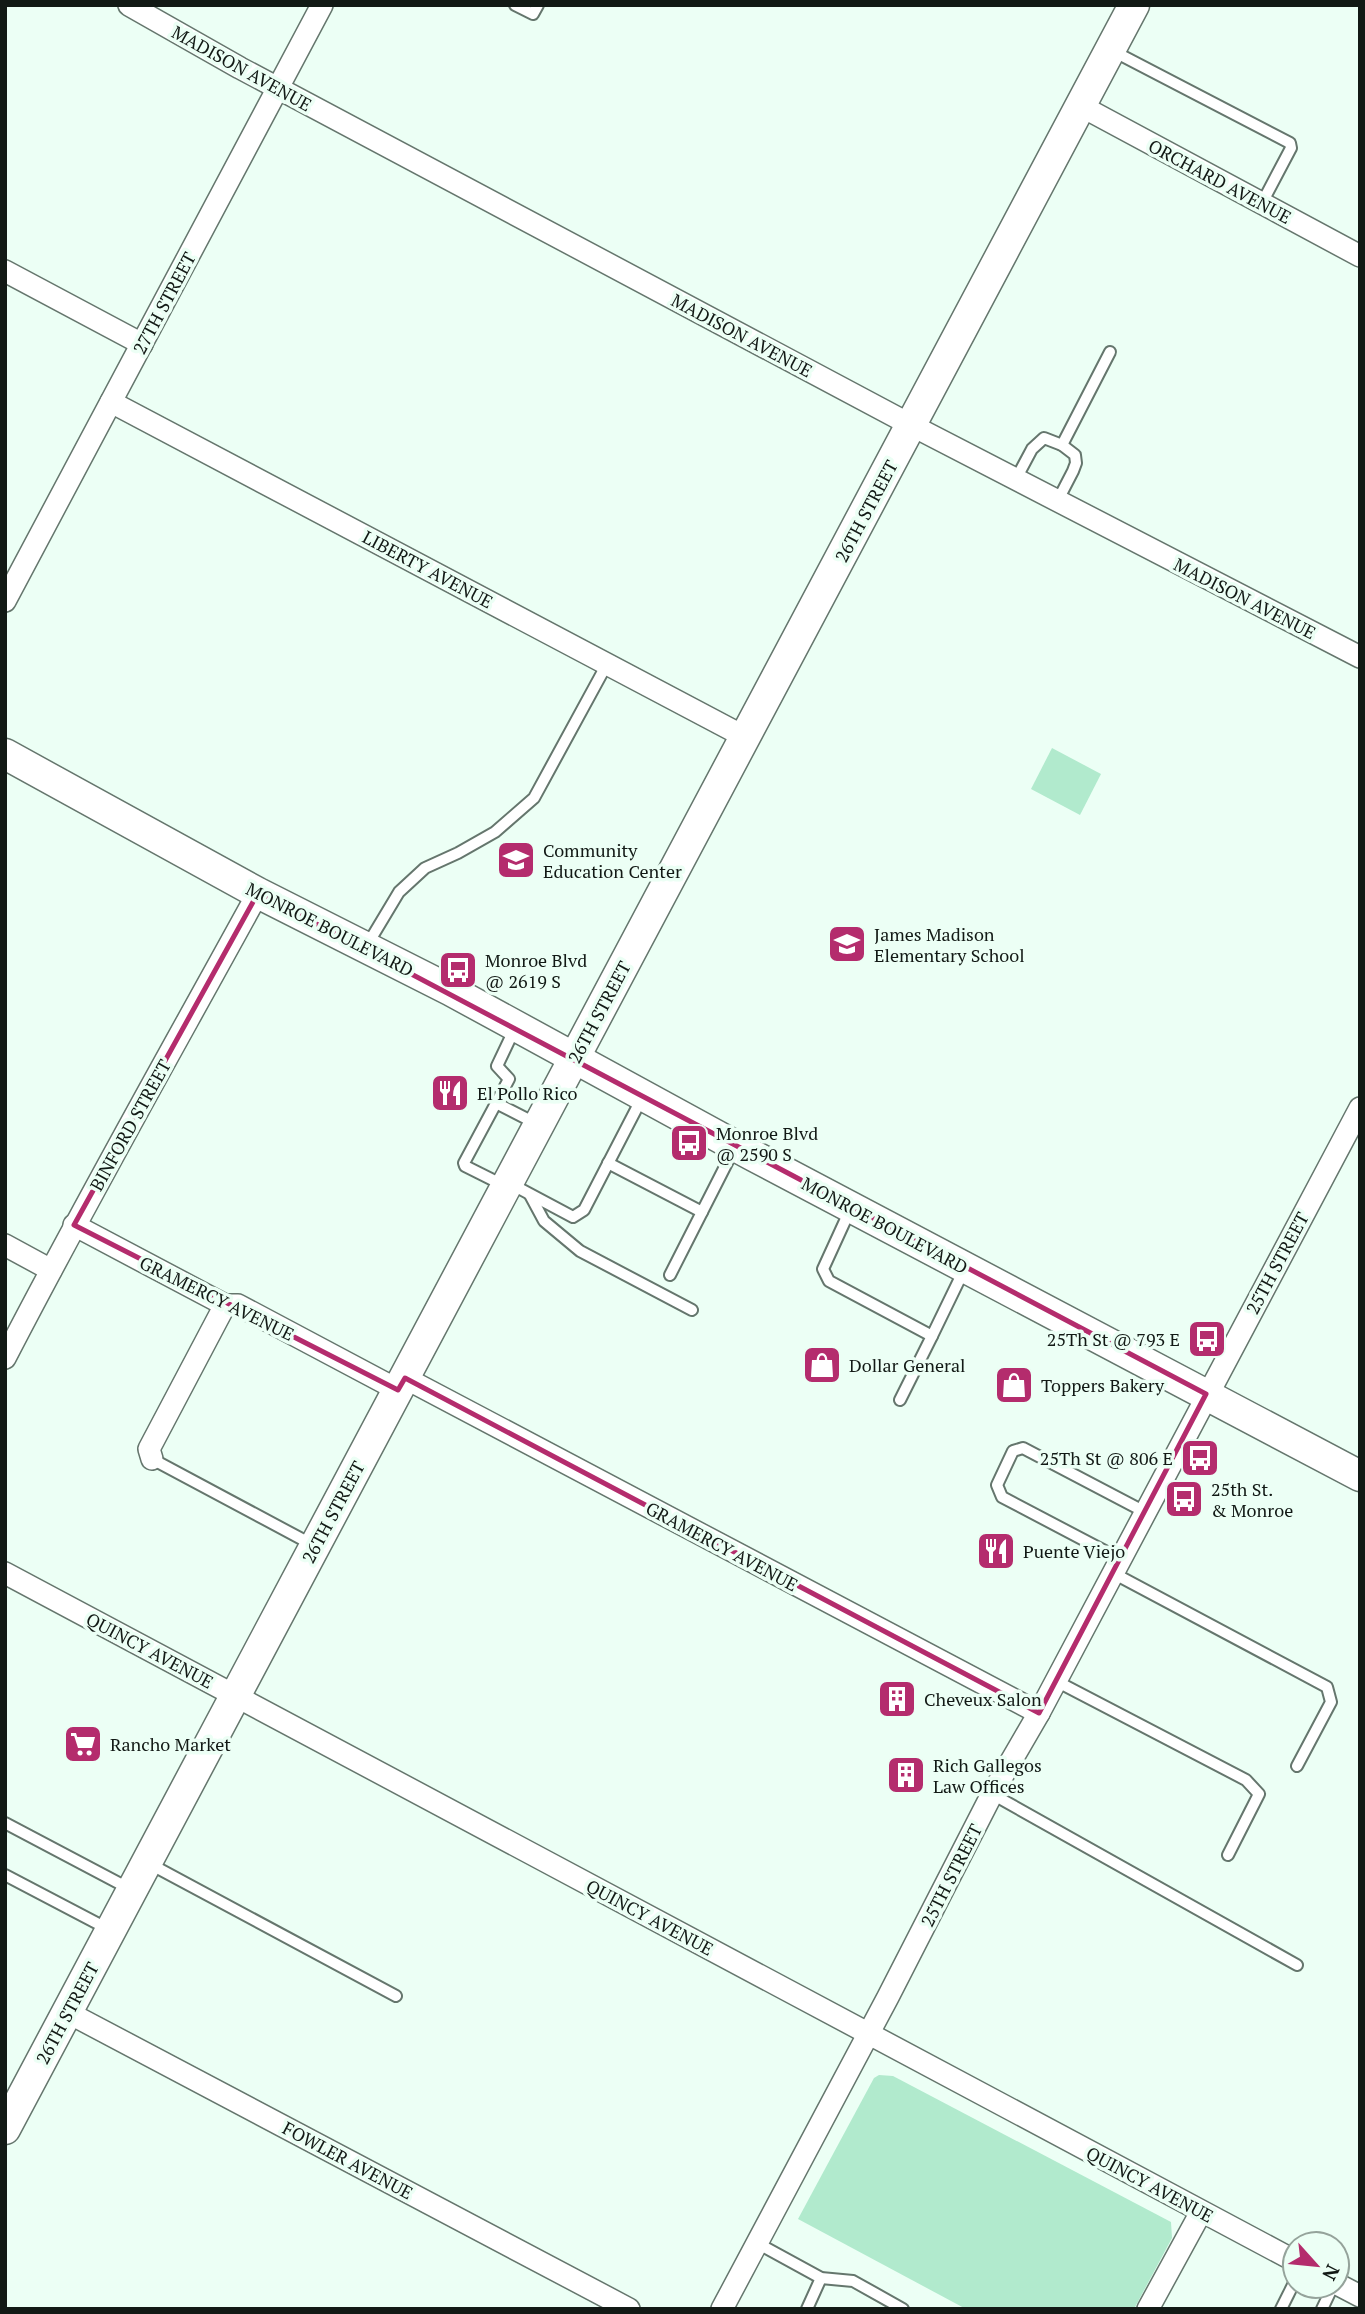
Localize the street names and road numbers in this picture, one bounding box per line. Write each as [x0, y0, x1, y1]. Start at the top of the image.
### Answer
street label: MADISON AVENUE [168, 20, 316, 116]
street label: ORCHARD AVENUE [1144, 133, 1296, 229]
street label: 27TH STREET [127, 248, 201, 358]
street label: MADISON AVENUE [667, 288, 817, 382]
street label: 26TH STREET [829, 456, 903, 566]
street label: LIBERTY AVENUE [359, 525, 497, 613]
street label: MADISON AVENUE [1170, 552, 1320, 644]
street label: MONROE BOULEVARD [242, 876, 418, 982]
street label: 26TH STREET [562, 957, 636, 1067]
street label: BINFORD STREET [84, 1055, 176, 1195]
street label: MONROE BOULEVARD [798, 1171, 972, 1279]
street label: 25TH STREET [1240, 1208, 1314, 1318]
street label: GRAMERCY AVENUE [136, 1250, 298, 1346]
street label: 26TH STREET [296, 1457, 370, 1567]
street label: GRAMERCY AVENUE [642, 1496, 802, 1596]
street label: QUINCY AVENUE [82, 1606, 218, 1694]
street label: 25TH STREET [915, 1820, 987, 1930]
street label: QUINCY AVENUE [582, 1873, 718, 1961]
street label: 26TH STREET [30, 1958, 104, 2068]
street label: FOWLER AVENUE [279, 2116, 417, 2204]
street label: QUINCY AVENUE [1082, 2140, 1218, 2228]

